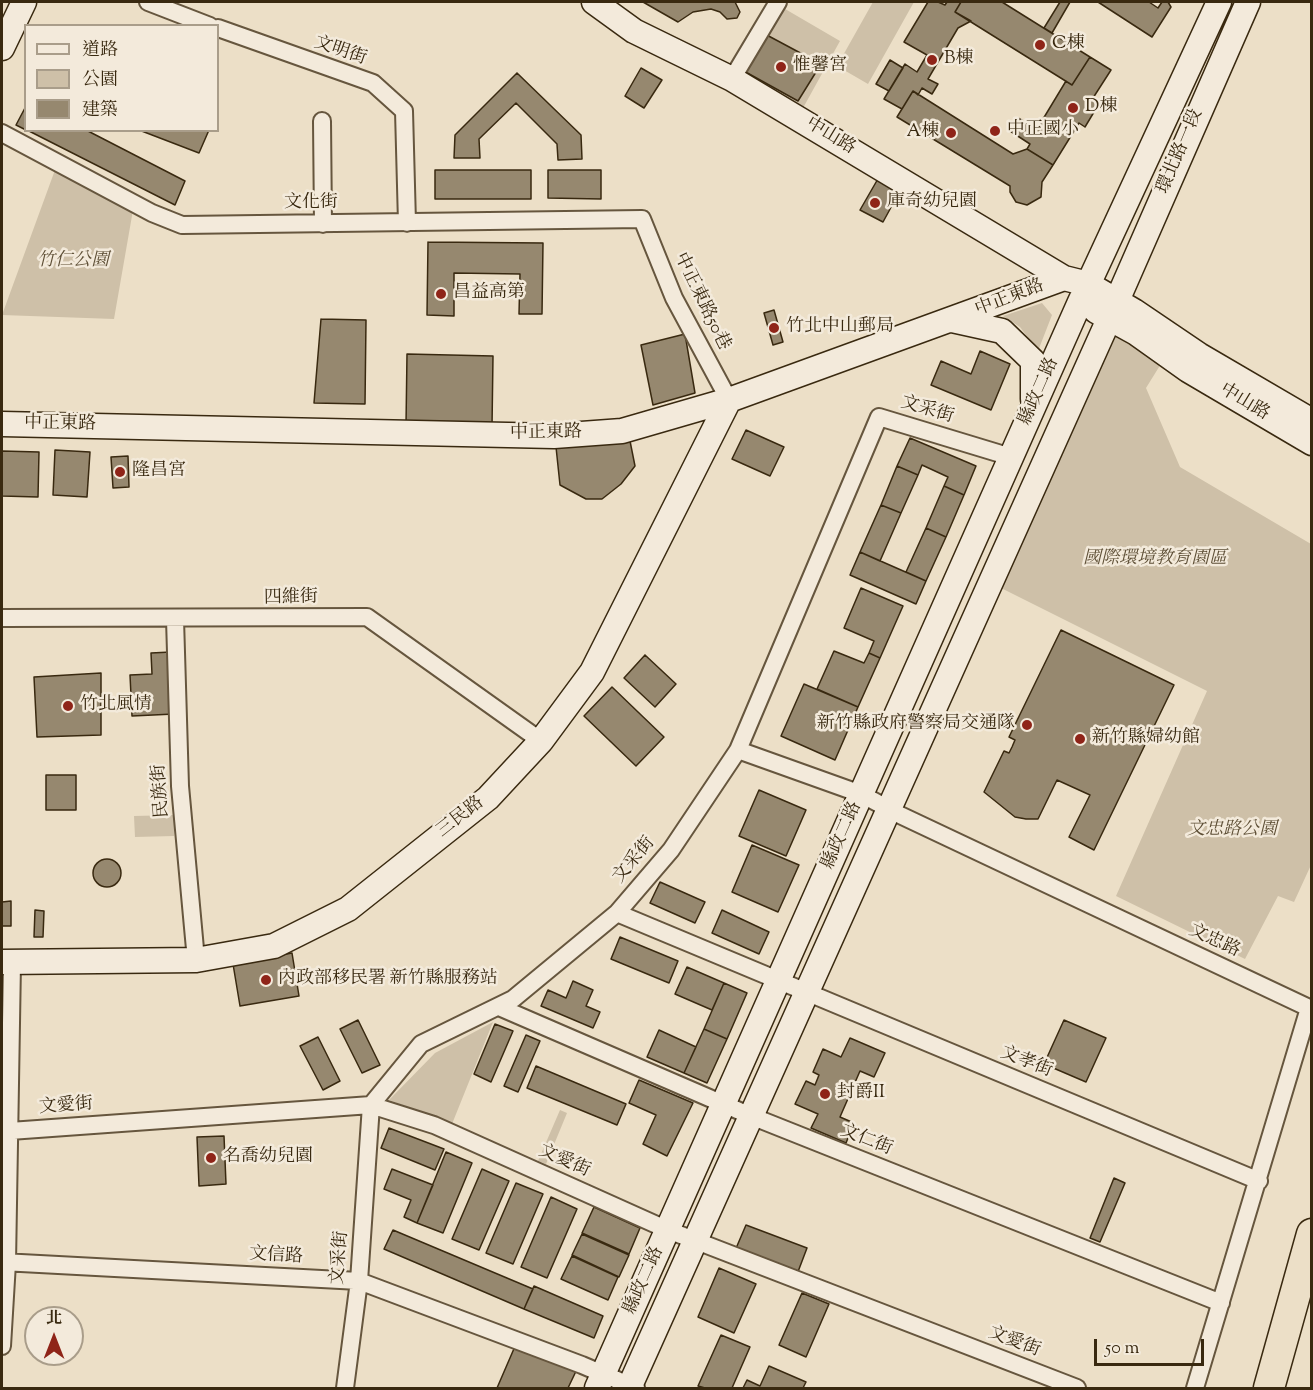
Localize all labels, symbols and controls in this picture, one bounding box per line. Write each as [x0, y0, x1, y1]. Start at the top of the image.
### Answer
legend [24, 24, 219, 132]
street label: 文明街 [311, 33, 369, 71]
place label: C棟 [1052, 34, 1085, 56]
text: 道路 [82, 38, 118, 64]
marker: C棟 [1033, 38, 1047, 52]
place label: B棟 [944, 49, 973, 71]
marker: B棟 [925, 53, 939, 67]
place label: 惟馨宮 [793, 56, 847, 78]
marker: 惟馨宮 [774, 60, 788, 74]
text: 公園 [82, 68, 118, 94]
place label: D棟 [1085, 97, 1117, 119]
text: 建築 [82, 98, 118, 124]
marker: D棟 [1066, 101, 1080, 115]
street label: 環北路一段 [1153, 106, 1209, 198]
street label: 中山路 [801, 114, 859, 160]
place label: 中正國小 [1007, 120, 1079, 142]
place label: A棟 [906, 122, 939, 144]
marker: 中正國小 [988, 124, 1002, 138]
marker: A棟 [944, 126, 958, 140]
place label: 庫奇幼兒園 [887, 192, 977, 214]
street label: 文化街 [284, 193, 338, 215]
marker: 庫奇幼兒園 [868, 196, 882, 210]
street label: 中正東路50巷 [668, 250, 734, 354]
park label: 竹仁公園 [37, 251, 109, 273]
street label: 中正東路 [973, 276, 1047, 322]
place label: 昌益高第 [453, 283, 525, 305]
marker: 昌益高第 [434, 287, 448, 301]
place label: 竹北中山郵局 [786, 317, 894, 339]
marker: 竹北中山郵局 [767, 321, 781, 335]
street label: 縣政二路 [1015, 355, 1065, 429]
street label: 中山路 [1215, 380, 1273, 426]
street label: 文采街 [898, 393, 956, 429]
street label: 中正東路 [24, 414, 96, 436]
street label: 中正東路 [510, 423, 582, 445]
place label: 隆昌宮 [132, 461, 186, 483]
marker: 隆昌宮 [113, 465, 127, 479]
park label: 國際環境教育園區 [1083, 549, 1227, 571]
street label: 四維街 [264, 588, 318, 610]
place label: 竹北風情 [80, 695, 152, 717]
marker: 竹北風情 [61, 699, 75, 713]
place label: 新竹縣政府警察局交通隊 [817, 714, 1015, 736]
marker: 新竹縣政府警察局交通隊 [1020, 718, 1034, 732]
place label: 新竹縣婦幼館 [1092, 728, 1200, 750]
marker: 新竹縣婦幼館 [1073, 732, 1087, 746]
street label: 民族街 [149, 763, 175, 819]
street label: 三民路 [433, 793, 489, 843]
street label: 縣政二路 [818, 799, 868, 873]
park label: 文忠路公園 [1187, 820, 1277, 842]
street label: 文采街 [609, 833, 661, 889]
street label: 文忠路 [1185, 921, 1243, 963]
place label: 內政部移民署 新竹縣服務站 [278, 969, 498, 991]
marker: 內政部移民署 新竹縣服務站 [259, 973, 273, 987]
street label: 文孝街 [997, 1043, 1055, 1083]
place label: 封爵II [837, 1083, 885, 1105]
marker: 封爵II [818, 1087, 832, 1101]
street label: 文愛街 [38, 1094, 94, 1120]
street label: 文仁街 [837, 1121, 895, 1161]
street label: 文愛街 [535, 1141, 593, 1183]
place label: 名喬幼兒園 [223, 1147, 313, 1169]
marker: 名喬幼兒園 [204, 1151, 218, 1165]
street label: 文采街 [328, 1230, 354, 1286]
street label: 縣政二路 [620, 1244, 670, 1318]
street label: 文信路 [248, 1245, 304, 1269]
north arrow [24, 1306, 84, 1366]
text: 北 [46, 1308, 62, 1331]
street label: 文愛街 [985, 1323, 1043, 1363]
scale bar [1097, 1327, 1206, 1365]
text: 50 m [1105, 1336, 1139, 1362]

